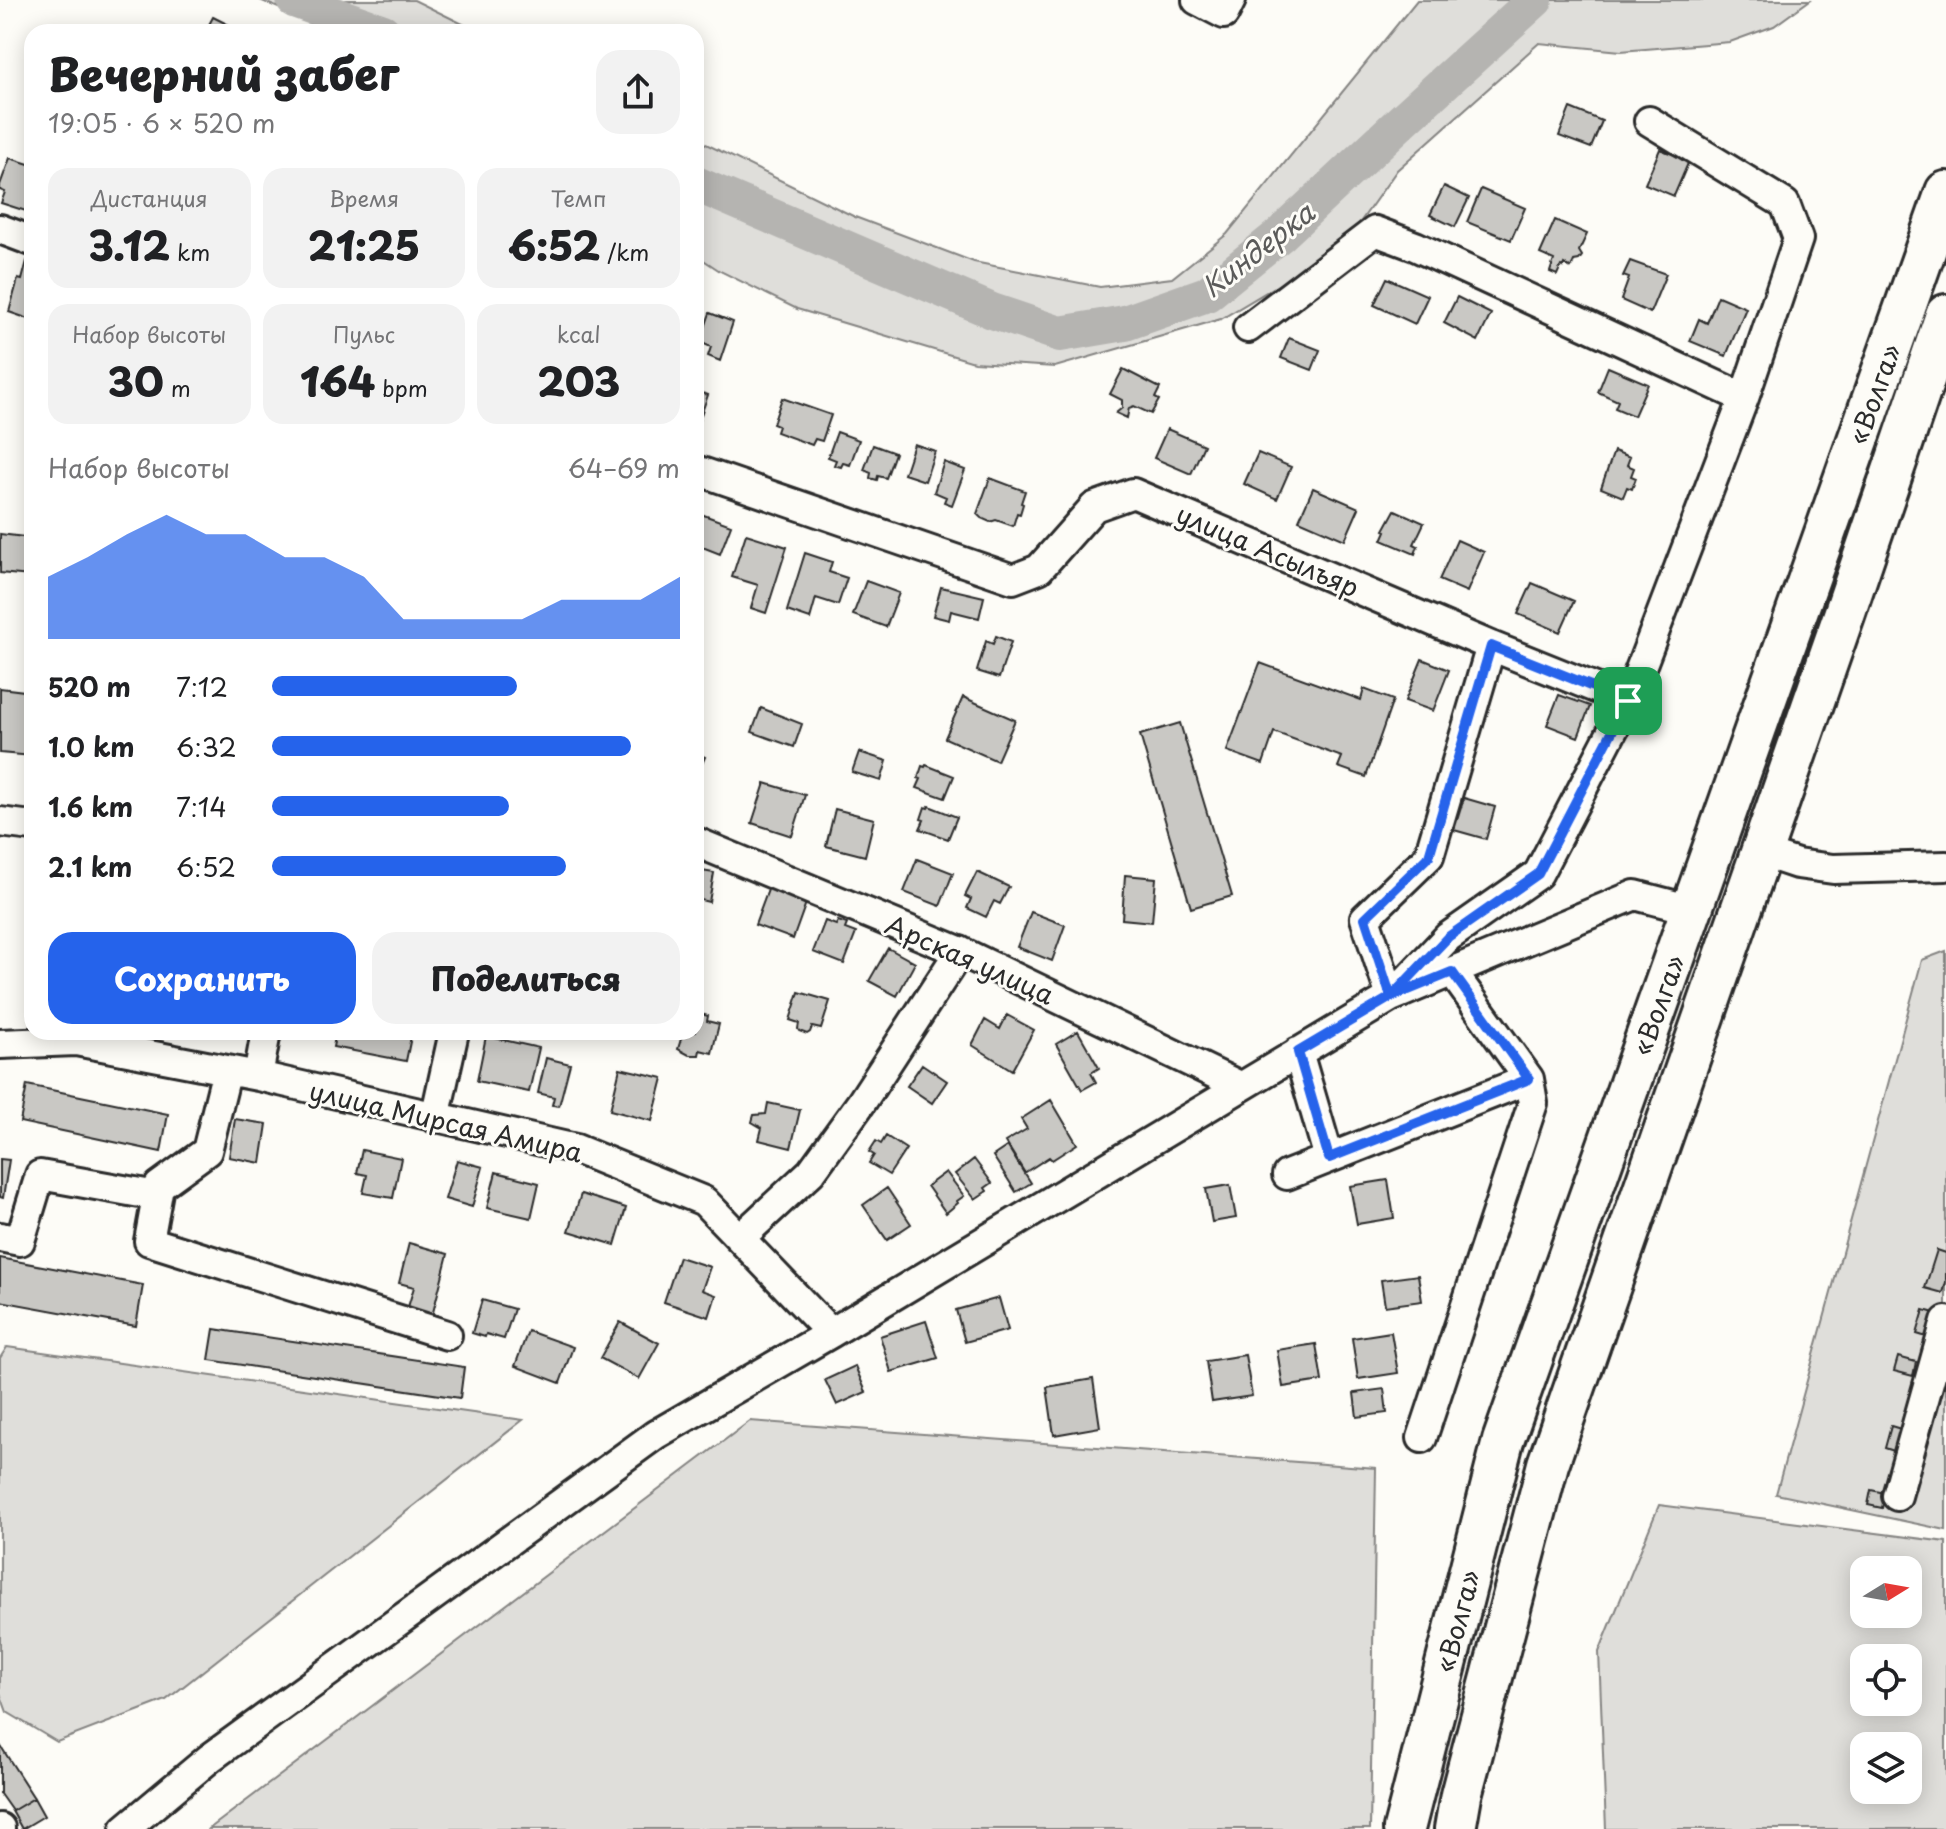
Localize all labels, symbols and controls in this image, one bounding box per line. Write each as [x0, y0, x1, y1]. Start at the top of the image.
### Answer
text: Вечерний забег [48, 40, 399, 106]
button: share [596, 50, 680, 134]
text: 19:05 · 6 × 520 m [48, 103, 275, 142]
text: Дистанция [91, 181, 208, 214]
text: Время [329, 181, 399, 214]
text: Темп [551, 181, 606, 214]
water label: Киндерка [1191, 191, 1323, 307]
text: 3.12 [88, 214, 170, 275]
text: 21:25 [308, 214, 420, 275]
text: 6:52 [508, 214, 600, 275]
text: km [170, 235, 210, 268]
text: /km [600, 235, 649, 268]
text: Набор высоты [72, 317, 226, 350]
text: Пульс [333, 317, 395, 350]
text: kcal [557, 317, 601, 350]
street label: «Волга» [1838, 338, 1910, 450]
text: 30 [108, 350, 164, 411]
text: 164 [300, 350, 375, 411]
text: 203 [537, 350, 620, 411]
text: m [164, 371, 191, 404]
text: bpm [375, 371, 428, 404]
text: Набор высоты [48, 448, 230, 487]
text: 64–69 m [568, 448, 680, 487]
street label: улица Асылъяр [1171, 494, 1365, 606]
text: 520 m [48, 667, 131, 706]
text: 7:12 [176, 667, 228, 706]
pin [1594, 667, 1662, 735]
icon: arrive [1606, 679, 1650, 723]
text: 1.0 km [48, 727, 135, 766]
text: 6:32 [176, 727, 237, 766]
text: 1.6 km [48, 787, 133, 826]
text: 7:14 [176, 787, 227, 826]
text: 2.1 km [48, 847, 132, 886]
text: 6:52 [176, 847, 236, 886]
street label: Арская улица [879, 904, 1061, 1014]
button: Сохранить [48, 932, 356, 1024]
button: Поделиться [372, 932, 680, 1024]
street label: «Волга» [1622, 949, 1694, 1061]
street label: улица Мирсая Амира [306, 1071, 587, 1172]
north arrow [1850, 1556, 1922, 1628]
map controls [1850, 1556, 1922, 1804]
street label: «Волга» [1425, 1565, 1489, 1677]
button: locate [1850, 1644, 1922, 1716]
button: layers [1850, 1732, 1922, 1804]

